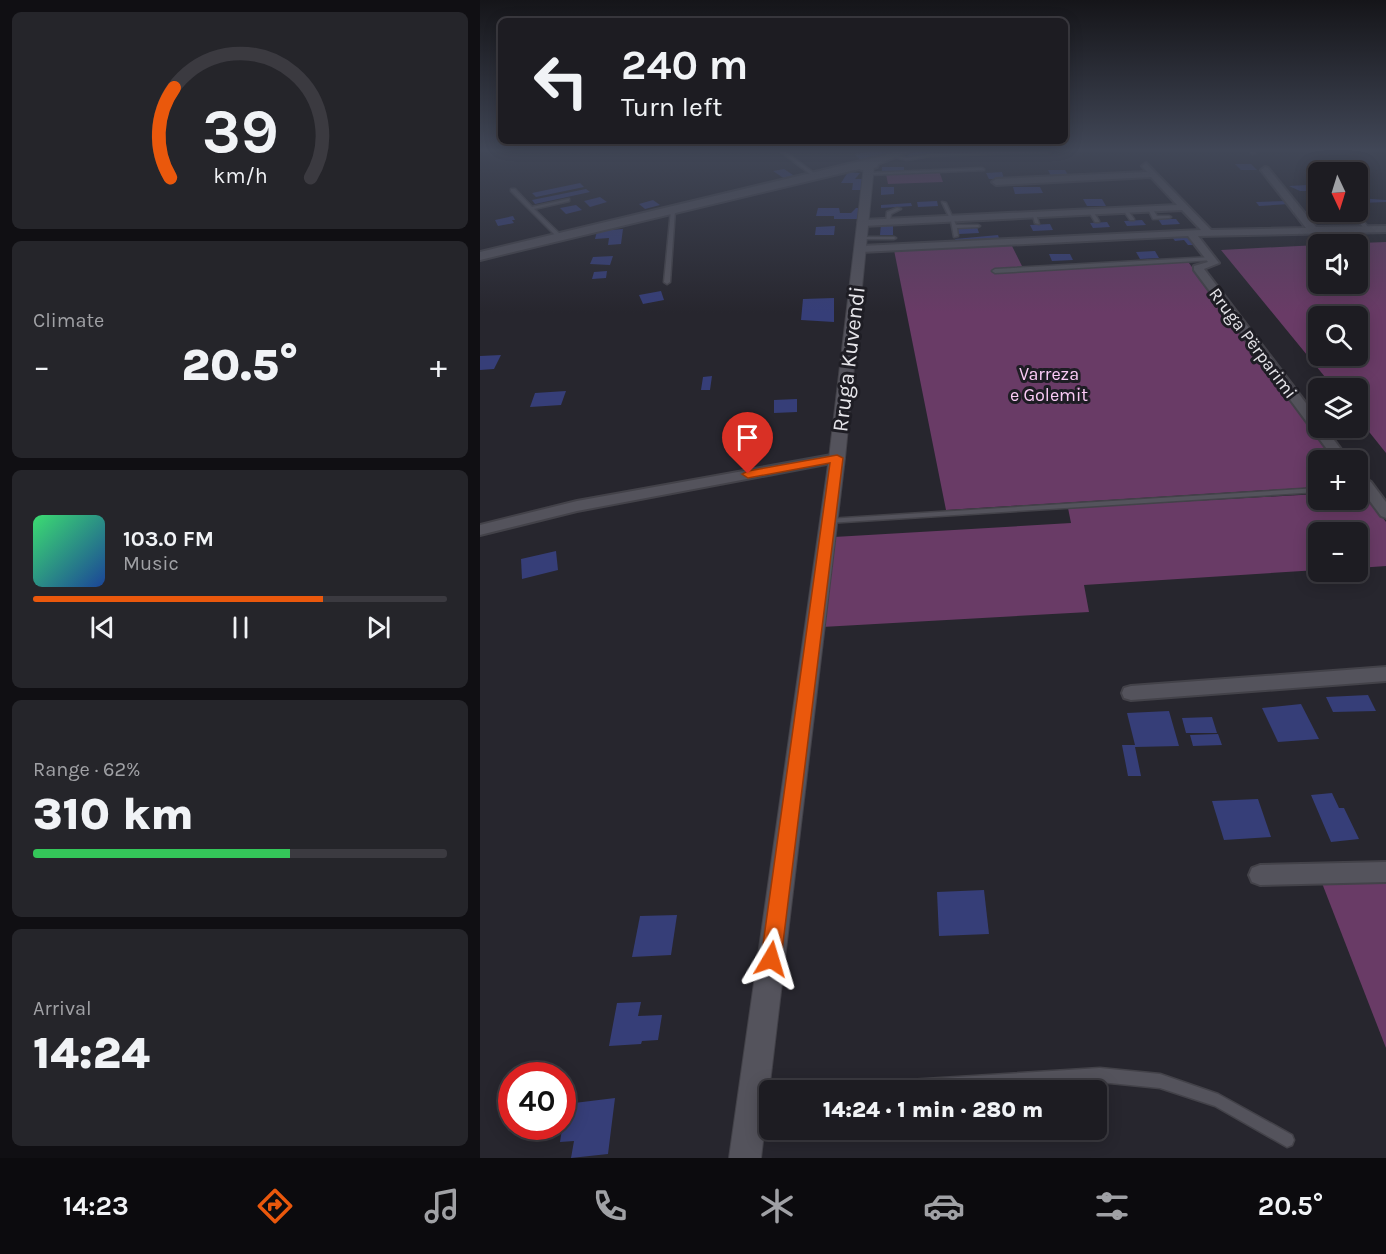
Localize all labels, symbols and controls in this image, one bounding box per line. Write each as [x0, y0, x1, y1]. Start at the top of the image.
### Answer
text: 240 m [621, 40, 748, 90]
icon: left [522, 42, 600, 120]
text: Turn left [621, 91, 722, 123]
text: 39 [202, 95, 278, 168]
north arrow [1308, 162, 1368, 222]
map controls [1308, 162, 1368, 582]
text: km/h [213, 163, 267, 188]
button: sound [1308, 234, 1368, 294]
street label: Rruga Përparimi [1204, 283, 1302, 403]
street label: Rruga Kuvendi [827, 285, 871, 433]
button: search [1308, 306, 1368, 366]
text: Climate [33, 309, 104, 332]
text: 20.5° [182, 339, 298, 391]
text: − [33, 347, 50, 385]
text: + [430, 347, 447, 385]
park label: Varreza e Golemit [1010, 363, 1088, 406]
button: layers [1308, 378, 1368, 438]
pin [722, 412, 773, 474]
icon: arrive [731, 421, 764, 454]
button: + [1308, 450, 1368, 510]
button: − [1308, 522, 1368, 582]
text: 103.0 FM [123, 526, 214, 552]
text: Music [123, 552, 179, 575]
icon: previous [86, 611, 119, 644]
icon: pause [224, 611, 257, 644]
icon: next [362, 611, 395, 644]
text: Range · 62% [33, 758, 141, 781]
text: 310 km [33, 788, 193, 840]
position arrow [739, 927, 803, 991]
text: Arrival [33, 997, 92, 1020]
text: 14:24 [33, 1027, 150, 1079]
speed limit sign: 40 [498, 1062, 576, 1140]
text: 14:24 · 1 min · 280 m [823, 1097, 1043, 1123]
icon: directions [254, 1185, 296, 1227]
icon: music [421, 1185, 463, 1227]
icon: phone [589, 1185, 631, 1227]
icon: climate [756, 1185, 798, 1227]
icon: car [923, 1185, 965, 1227]
icon: filters [1091, 1185, 1133, 1227]
text: 14:23 [63, 1190, 129, 1222]
text: 20.5° [1258, 1190, 1323, 1222]

